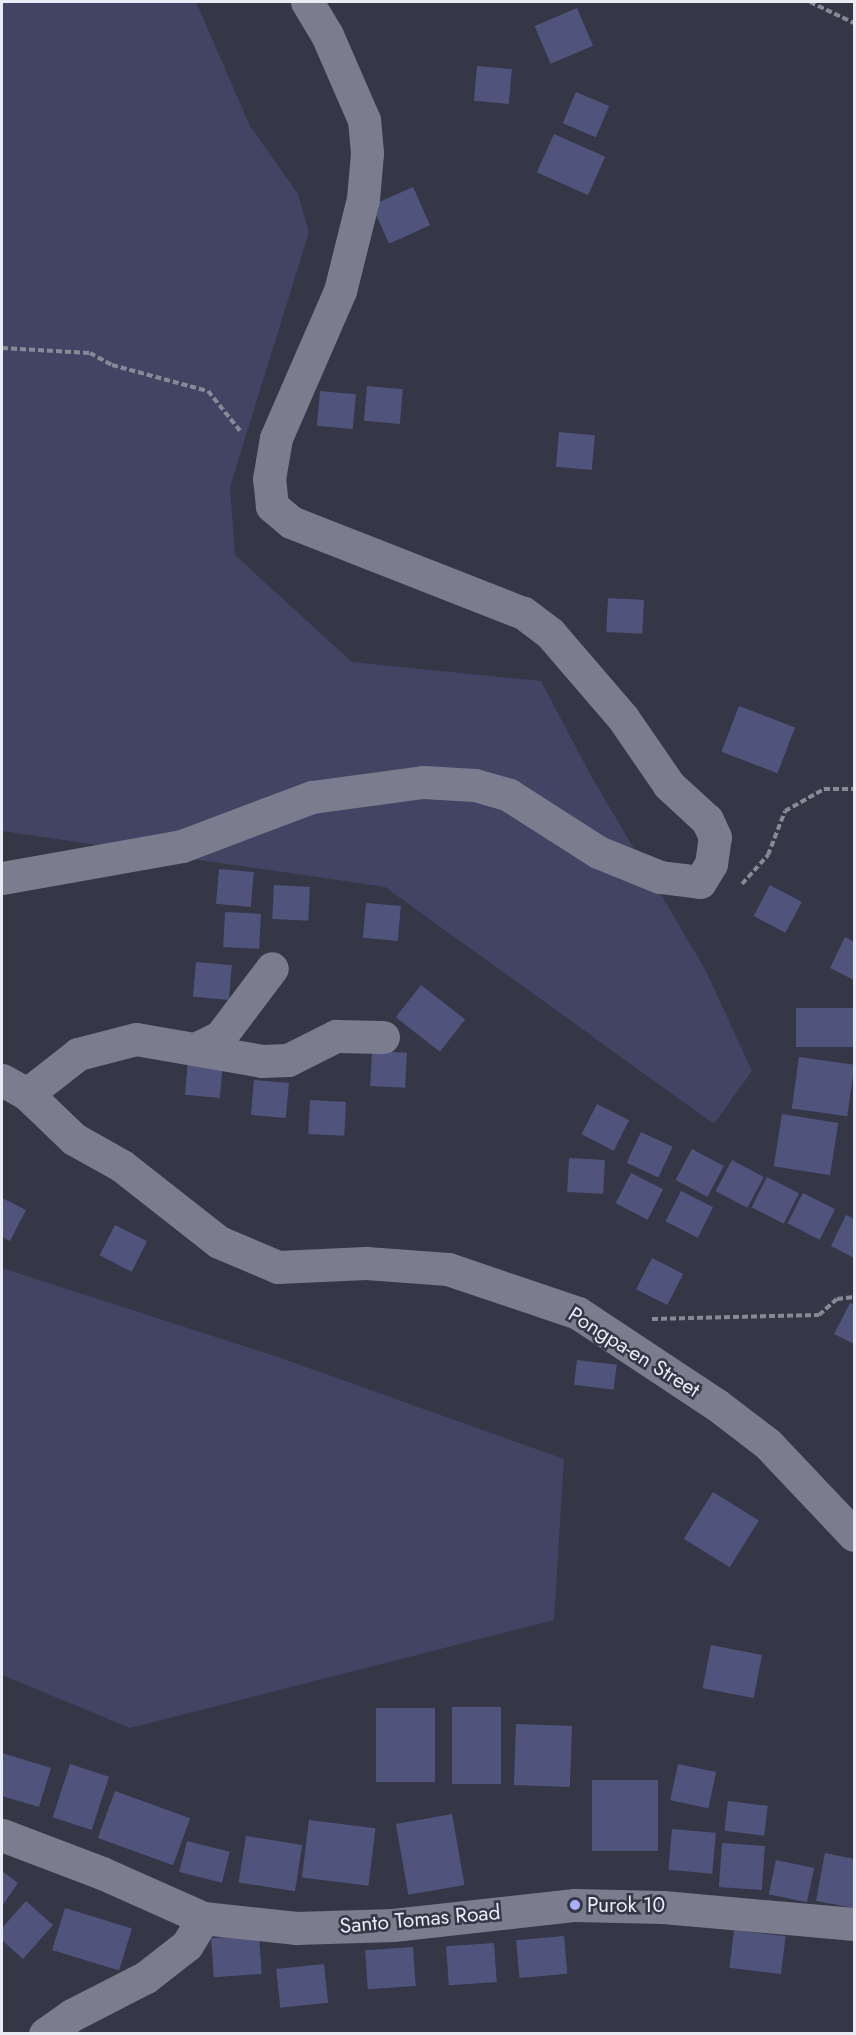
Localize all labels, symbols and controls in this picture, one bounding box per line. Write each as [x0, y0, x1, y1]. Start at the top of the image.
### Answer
street label: Pongpa-en Street [564, 1302, 704, 1402]
place label: Purok 10 [587, 1892, 665, 1918]
marker: Purok 10 [568, 1898, 582, 1912]
street label: Santo Tomas Road [339, 1899, 501, 1939]

